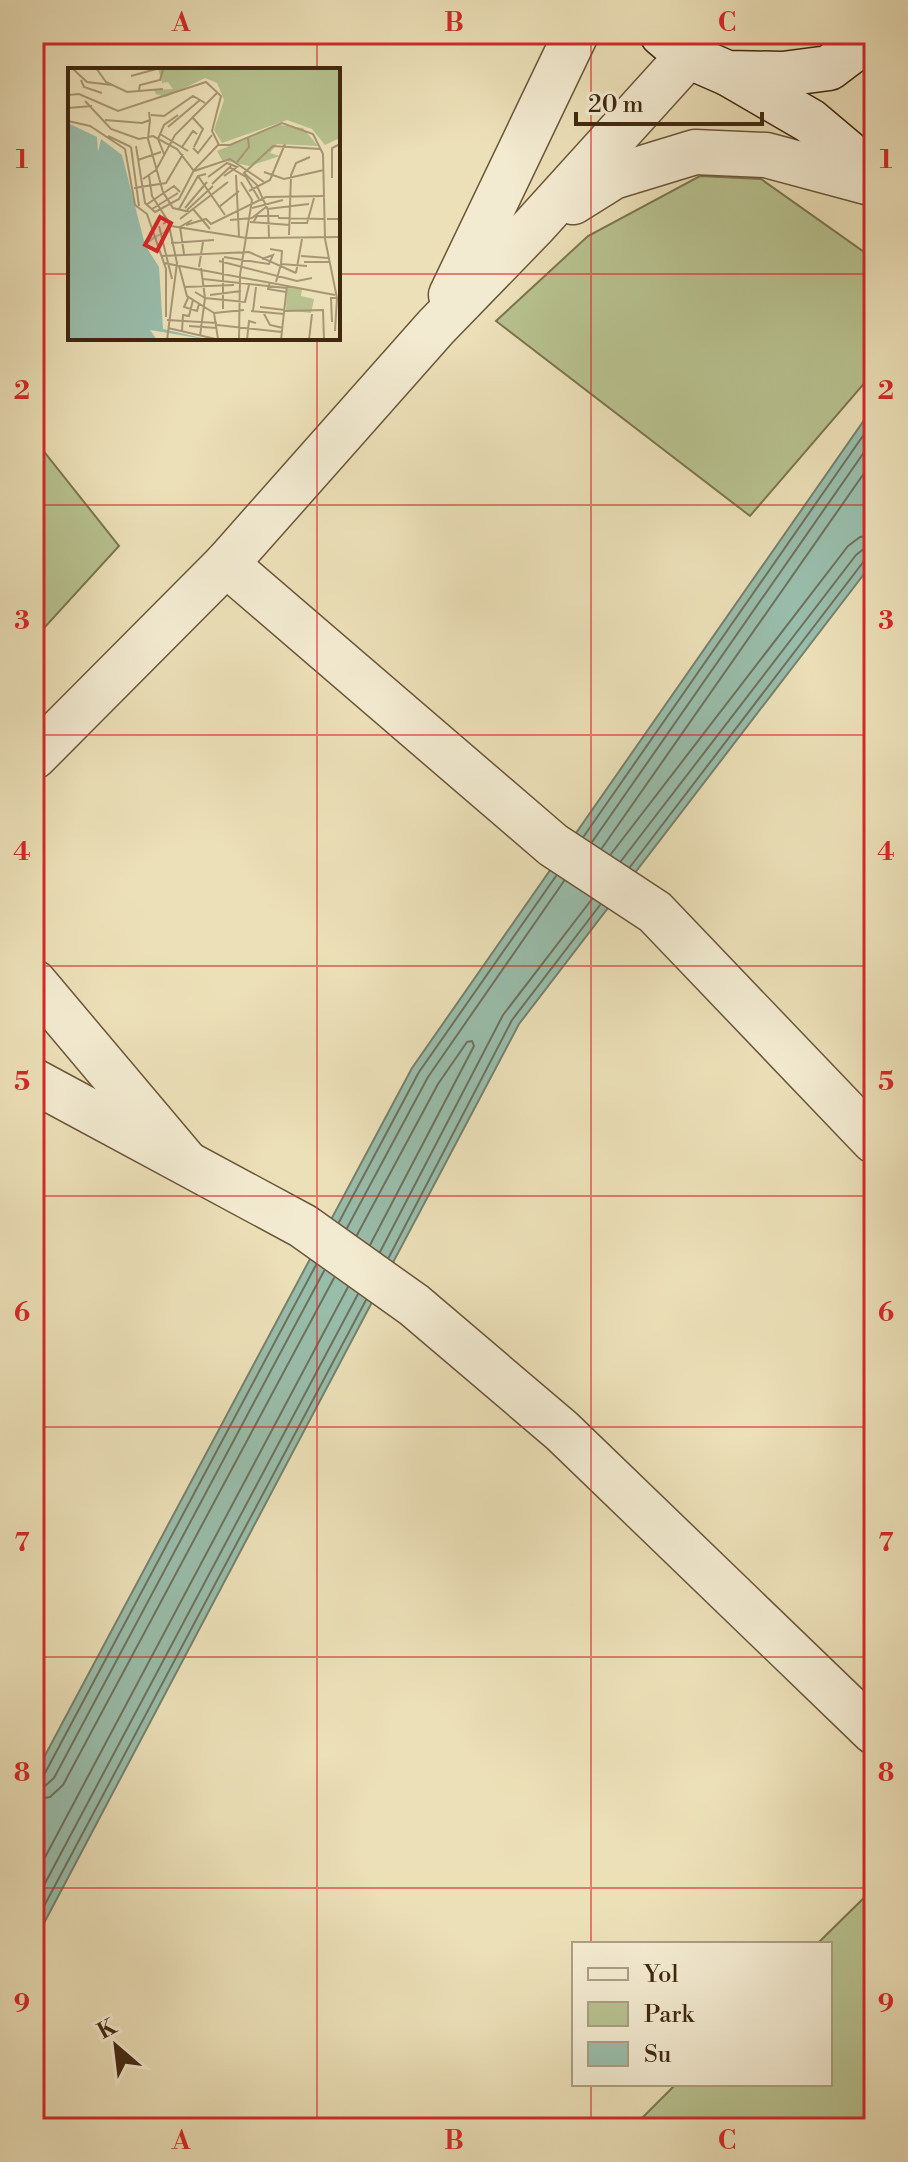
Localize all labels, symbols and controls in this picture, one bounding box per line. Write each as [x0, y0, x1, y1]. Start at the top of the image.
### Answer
text: A [171, 7, 191, 39]
text: B [444, 7, 464, 39]
text: C [718, 7, 736, 39]
inset map [68, 68, 340, 340]
scale bar [576, 76, 762, 126]
text: 20 m [588, 90, 644, 120]
text: 1 [16, 144, 29, 176]
text: 1 [880, 144, 893, 176]
text: 2 [14, 375, 30, 407]
text: 2 [878, 375, 894, 407]
text: 3 [14, 605, 30, 637]
text: 3 [878, 605, 894, 637]
text: 4 [13, 836, 31, 868]
text: 4 [877, 836, 895, 868]
text: 5 [14, 1066, 30, 1098]
text: 5 [878, 1066, 894, 1098]
text: 6 [14, 1297, 30, 1329]
text: 6 [878, 1297, 894, 1329]
text: 7 [14, 1527, 30, 1559]
text: 7 [878, 1527, 894, 1559]
text: 8 [14, 1757, 30, 1789]
text: 8 [878, 1757, 894, 1789]
legend [572, 1942, 832, 2086]
text: Yol [642, 1960, 679, 1990]
text: 9 [14, 1988, 30, 2020]
text: 9 [878, 1988, 894, 2020]
text: Park [644, 2000, 695, 2030]
north arrow [76, 2006, 156, 2086]
text: K [93, 2013, 123, 2046]
text: Su [644, 2040, 672, 2070]
text: A [171, 2125, 191, 2157]
text: B [444, 2125, 464, 2157]
text: C [718, 2125, 736, 2157]

